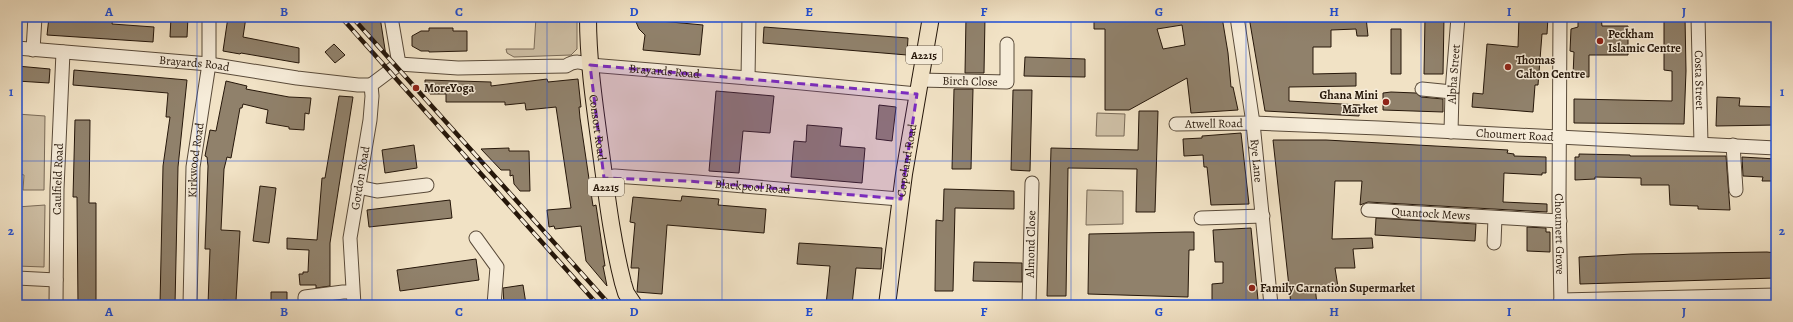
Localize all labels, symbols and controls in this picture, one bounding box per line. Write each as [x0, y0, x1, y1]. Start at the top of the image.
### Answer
text: A [104, 3, 114, 20]
text: B [280, 3, 288, 20]
text: C [455, 3, 463, 20]
text: D [629, 3, 639, 20]
text: E [805, 3, 813, 20]
text: F [981, 3, 988, 20]
text: G [1155, 3, 1163, 20]
text: H [1329, 3, 1339, 20]
text: I [1507, 3, 1512, 20]
text: J [1682, 3, 1686, 20]
place label: Peckham Islamic Centre [1608, 26, 1681, 56]
marker: Peckham Islamic Centre [1595, 36, 1605, 46]
street label: Alpha Street [1444, 43, 1464, 105]
road number: A2215 [906, 46, 942, 64]
street label: Costa Street [1691, 50, 1708, 110]
street label: Brayards Road [158, 52, 231, 75]
place label: Thomas Calton Centre [1516, 52, 1586, 82]
street label: Brayards Road [628, 60, 701, 82]
marker: Thomas Calton Centre [1503, 62, 1513, 72]
street label: Birch Close [942, 73, 998, 90]
place label: MoreYoga [424, 80, 474, 96]
text: 1 [9, 83, 14, 100]
marker: MoreYoga [411, 83, 421, 93]
text: 1 [1780, 83, 1785, 100]
place label: Ghana Mini Market [1320, 87, 1378, 117]
street label: Consort Road [585, 94, 610, 162]
marker: Ghana Mini Market [1381, 97, 1391, 107]
street label: Atwell Road [1184, 115, 1244, 132]
street label: Kirkwood Road [184, 121, 208, 198]
street label: Copeland Road [893, 122, 921, 198]
street label: Choumert Road [1475, 125, 1555, 145]
street label: Rye Lane [1247, 138, 1267, 183]
street label: Caulfield Road [49, 142, 67, 215]
street label: Gordon Road [347, 144, 374, 211]
street label: Blackpool Road [714, 175, 791, 198]
road number: A2215 [588, 178, 624, 196]
street label: Choumert Grove [1551, 193, 1568, 275]
street label: Quantock Mews [1391, 203, 1471, 224]
street label: Almond Close [1022, 210, 1039, 279]
text: 2 [8, 222, 15, 239]
text: 2 [1779, 222, 1786, 239]
place label: Family Carnation Supermarket [1260, 280, 1415, 296]
marker: Family Carnation Supermarket [1247, 283, 1257, 293]
text: A [104, 303, 114, 320]
text: B [280, 303, 288, 320]
text: C [455, 303, 463, 320]
text: D [629, 303, 639, 320]
text: E [805, 303, 813, 320]
text: F [981, 303, 988, 320]
text: G [1155, 303, 1163, 320]
text: H [1329, 303, 1339, 320]
text: I [1507, 303, 1512, 320]
text: J [1682, 303, 1686, 320]

